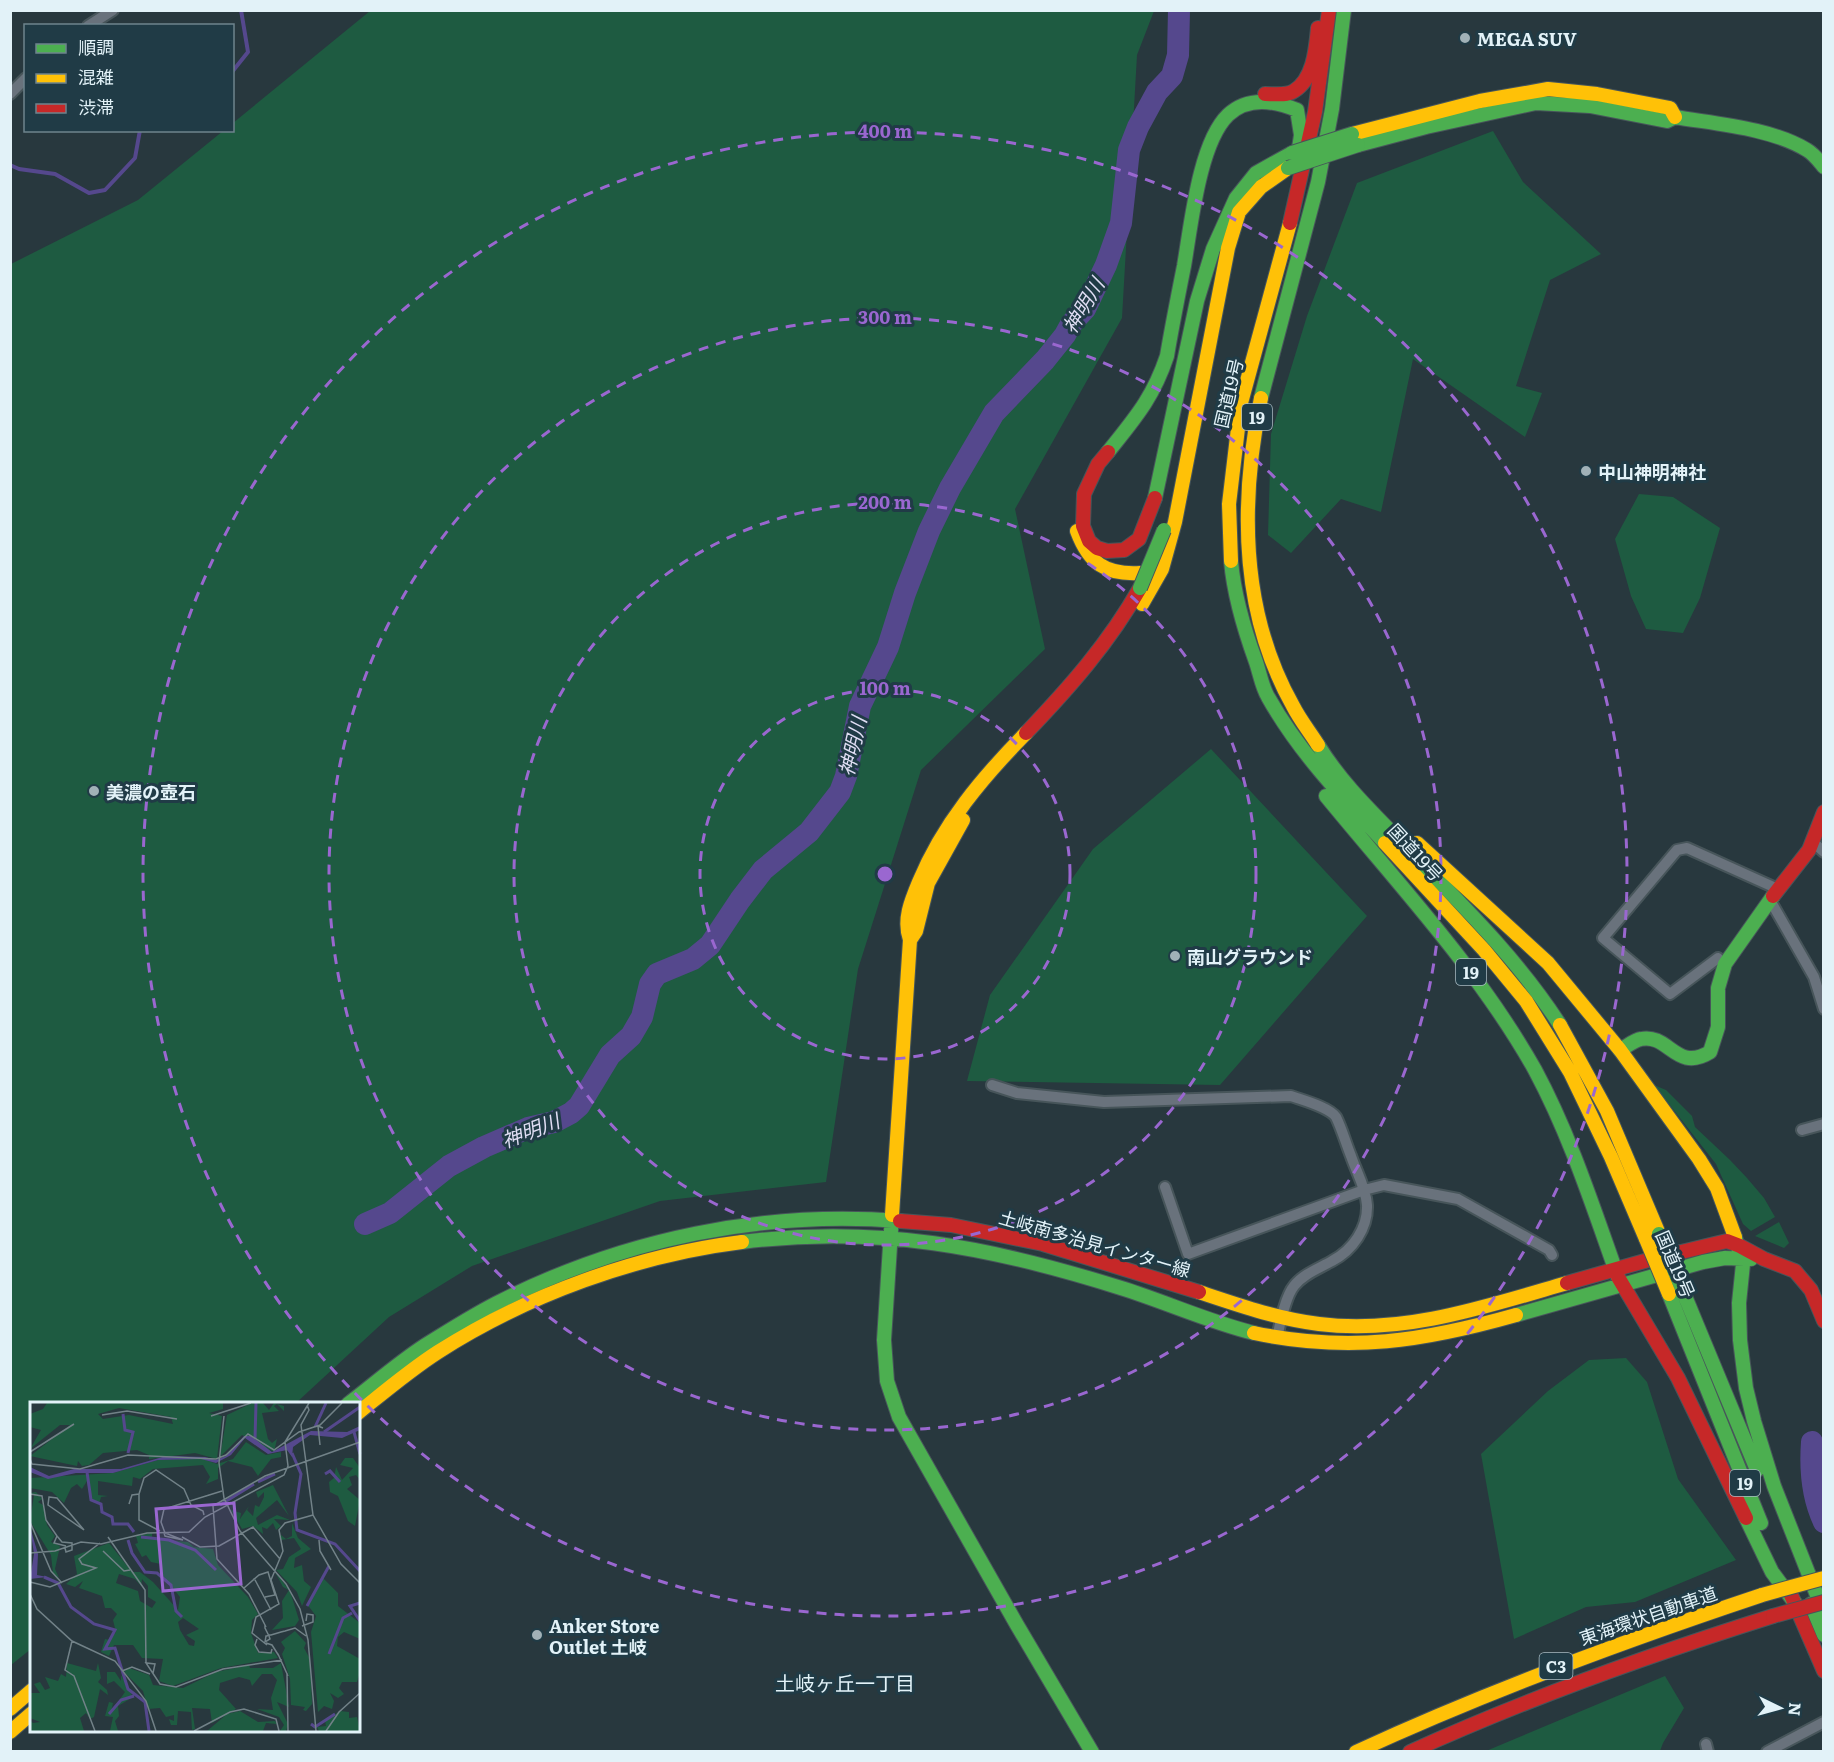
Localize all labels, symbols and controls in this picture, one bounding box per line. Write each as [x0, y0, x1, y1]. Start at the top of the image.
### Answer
legend [24, 24, 234, 132]
place label: MEGA SUV [1477, 25, 1577, 52]
marker: MEGA SUV [1458, 31, 1472, 45]
text: 順調 [78, 33, 114, 60]
text: 混雑 [78, 63, 114, 90]
text: 渋滞 [78, 93, 114, 120]
text: 400 m [858, 117, 912, 144]
water label: 神明川 [1054, 270, 1111, 338]
text: 300 m [858, 303, 912, 330]
street label: 国道19号 [1207, 355, 1249, 431]
road number: 19 [1242, 404, 1272, 430]
place label: 中山神明神社 [1598, 458, 1706, 485]
marker: 中山神明神社 [1579, 464, 1593, 478]
text: 200 m [858, 488, 912, 515]
text: 100 m [859, 674, 911, 701]
water label: 神明川 [830, 711, 873, 779]
place label: 美濃の壺石 [106, 778, 196, 805]
marker: 美濃の壺石 [87, 784, 101, 798]
street label: 国道19号 [1382, 817, 1450, 887]
centre of rings [875, 864, 895, 884]
place label: 南山グラウンド [1187, 943, 1313, 970]
marker: 南山グラウンド [1168, 949, 1182, 963]
road number: 19 [1456, 959, 1486, 985]
water label: 神明川 [497, 1104, 565, 1154]
street label: 土岐南多治見インター線 [996, 1203, 1194, 1283]
street label: 国道19号 [1650, 1226, 1702, 1302]
inset map [30, 1402, 360, 1732]
road number: 19 [1730, 1470, 1760, 1496]
street label: 東海環状自動車道 [1576, 1579, 1720, 1651]
place label: Anker Store Outlet 土岐 [549, 1612, 659, 1660]
marker: Anker Store Outlet 土岐 [530, 1628, 544, 1642]
road number: C3 [1540, 1653, 1572, 1679]
district label: 土岐ヶ丘一丁目 [775, 1667, 915, 1697]
north arrow [1750, 1678, 1810, 1738]
text: N [1783, 1702, 1808, 1717]

